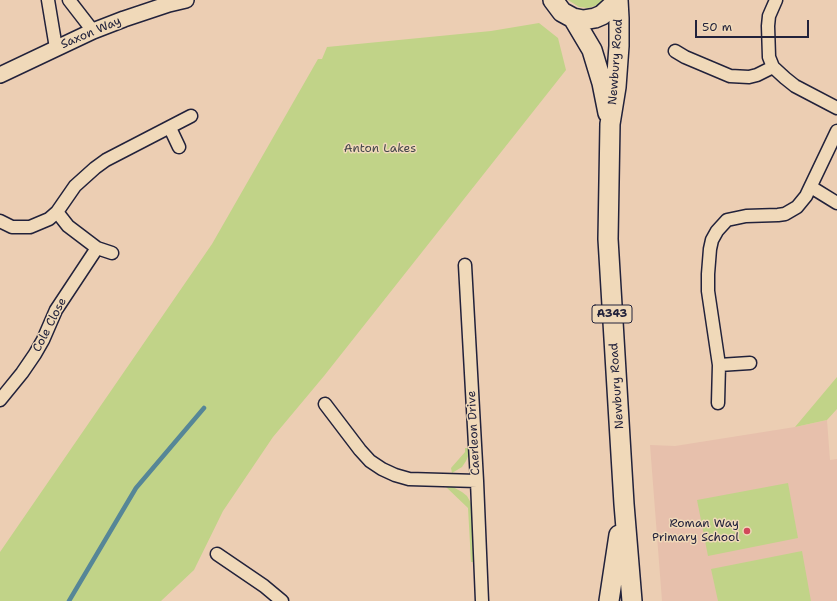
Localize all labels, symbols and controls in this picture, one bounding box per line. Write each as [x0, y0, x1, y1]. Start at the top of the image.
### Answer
scale bar [697, 12, 811, 38]
street label: Saxon Way [59, 14, 123, 52]
street label: Newbury Road [606, 18, 626, 106]
text: 50 m [702, 19, 732, 35]
park label: Anton Lakes [344, 142, 416, 156]
street label: Cole Close [30, 295, 70, 355]
road number: A343 [592, 305, 632, 323]
street label: Newbury Road [607, 342, 627, 430]
street label: Caerleon Drive [465, 390, 483, 476]
place label: Roman Way Primary School [652, 517, 739, 545]
marker: Roman Way Primary School [742, 526, 752, 536]

